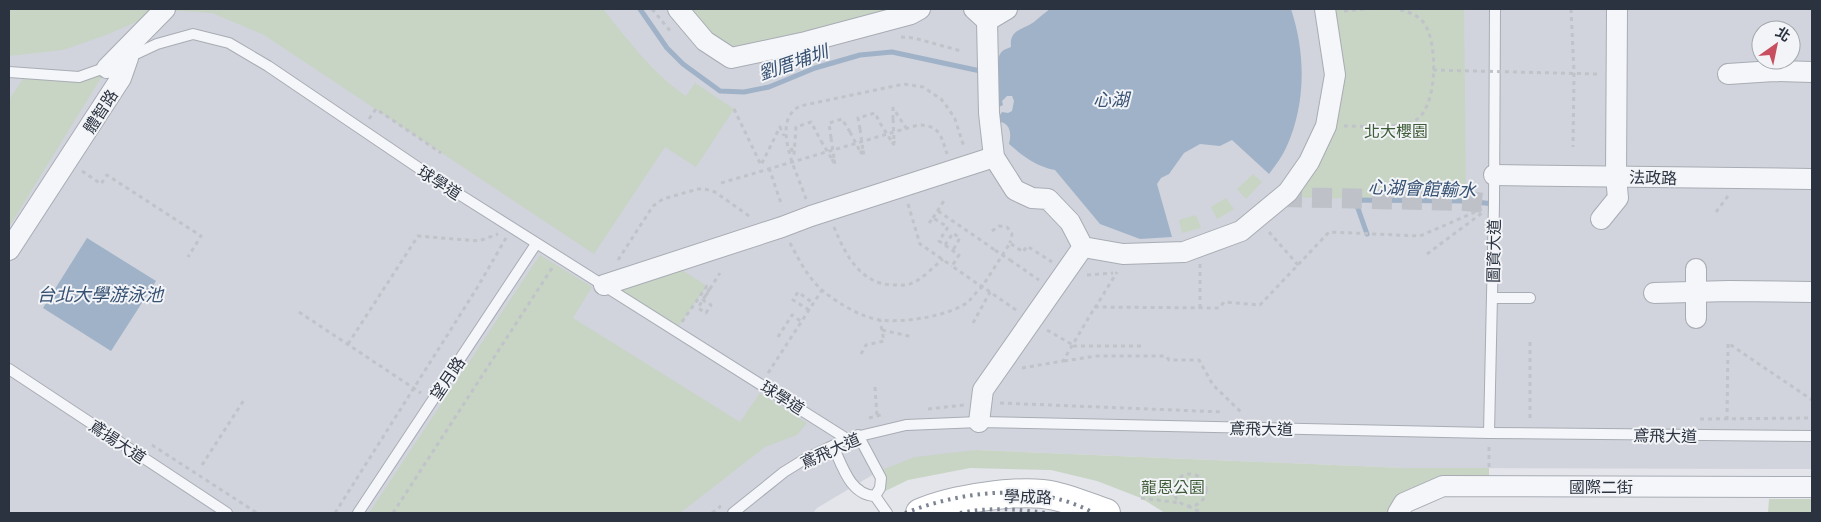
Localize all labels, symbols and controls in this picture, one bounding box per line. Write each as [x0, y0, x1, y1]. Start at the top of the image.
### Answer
north arrow [1751, 20, 1801, 70]
text: 北 [1773, 23, 1794, 45]
water label: 劉厝埔圳 [755, 39, 833, 84]
street label: 體智路 [79, 86, 121, 136]
water label: 心湖 [1093, 88, 1132, 110]
park label: 北大櫻園 [1364, 121, 1428, 140]
street label: 球學道 [415, 161, 465, 203]
street label: 法政路 [1629, 167, 1677, 187]
water label: 心湖會館輸水 [1368, 175, 1477, 201]
street label: 圖資大道 [1483, 219, 1503, 283]
water label: 台北大學游泳池 [37, 283, 165, 305]
street label: 望月路 [426, 353, 468, 403]
street label: 球學道 [758, 376, 808, 418]
street label: 鳶揚大道 [86, 415, 150, 467]
street label: 鳶飛大道 [1229, 418, 1293, 438]
street label: 鳶飛大道 [1633, 425, 1697, 445]
street label: 鳶飛大道 [797, 428, 863, 472]
park label: 龍恩公園 [1141, 477, 1205, 496]
street label: 國際二街 [1569, 477, 1633, 496]
street label: 學成路 [1004, 486, 1052, 506]

